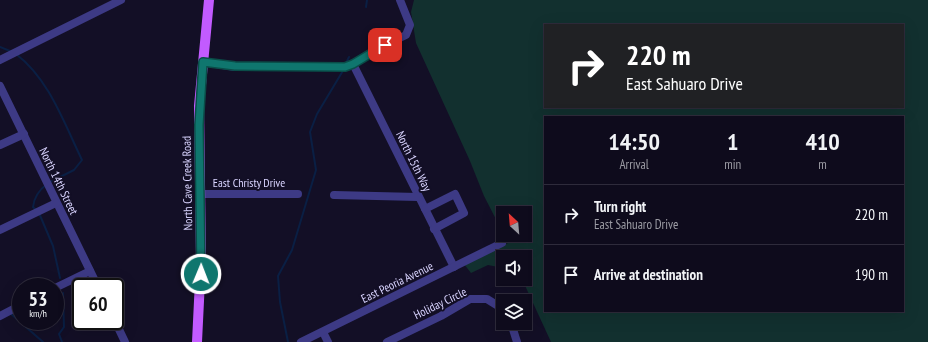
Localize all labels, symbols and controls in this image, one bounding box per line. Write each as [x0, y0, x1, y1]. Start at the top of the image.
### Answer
pin [368, 28, 402, 62]
icon: arrive [374, 34, 396, 56]
text: 220 m [626, 36, 690, 73]
icon: right [560, 40, 612, 92]
text: East Sahuaro Drive [626, 72, 743, 95]
text: 14:50 [608, 126, 660, 157]
text: 1 [727, 126, 738, 157]
text: 410 [805, 126, 840, 157]
street label: North 15th Way [393, 128, 435, 194]
street label: North Cave Creek Road [179, 136, 195, 230]
street label: North 14th Street [36, 145, 82, 218]
text: Arrival [619, 156, 649, 173]
text: min [724, 156, 741, 173]
text: m [818, 156, 827, 173]
street label: East Christy Drive [213, 175, 285, 190]
text: Turn right [594, 197, 646, 216]
icon: right [560, 204, 582, 226]
text: 220 m [855, 205, 888, 224]
north arrow [496, 206, 532, 242]
map controls [496, 206, 532, 330]
text: East Sahuaro Drive [594, 216, 678, 233]
button: sound [496, 250, 532, 286]
position arrow [180, 253, 222, 295]
street label: East Peoria Avenue [359, 258, 435, 306]
icon: arrive [560, 264, 582, 286]
text: Arrive at destination [594, 265, 703, 284]
text: 190 m [855, 265, 888, 284]
speed limit sign: 60 [72, 278, 124, 330]
street label: Holiday Circle [411, 284, 469, 322]
text: 53 [28, 286, 48, 312]
button: layers [496, 294, 532, 330]
text: km/h [29, 307, 47, 320]

